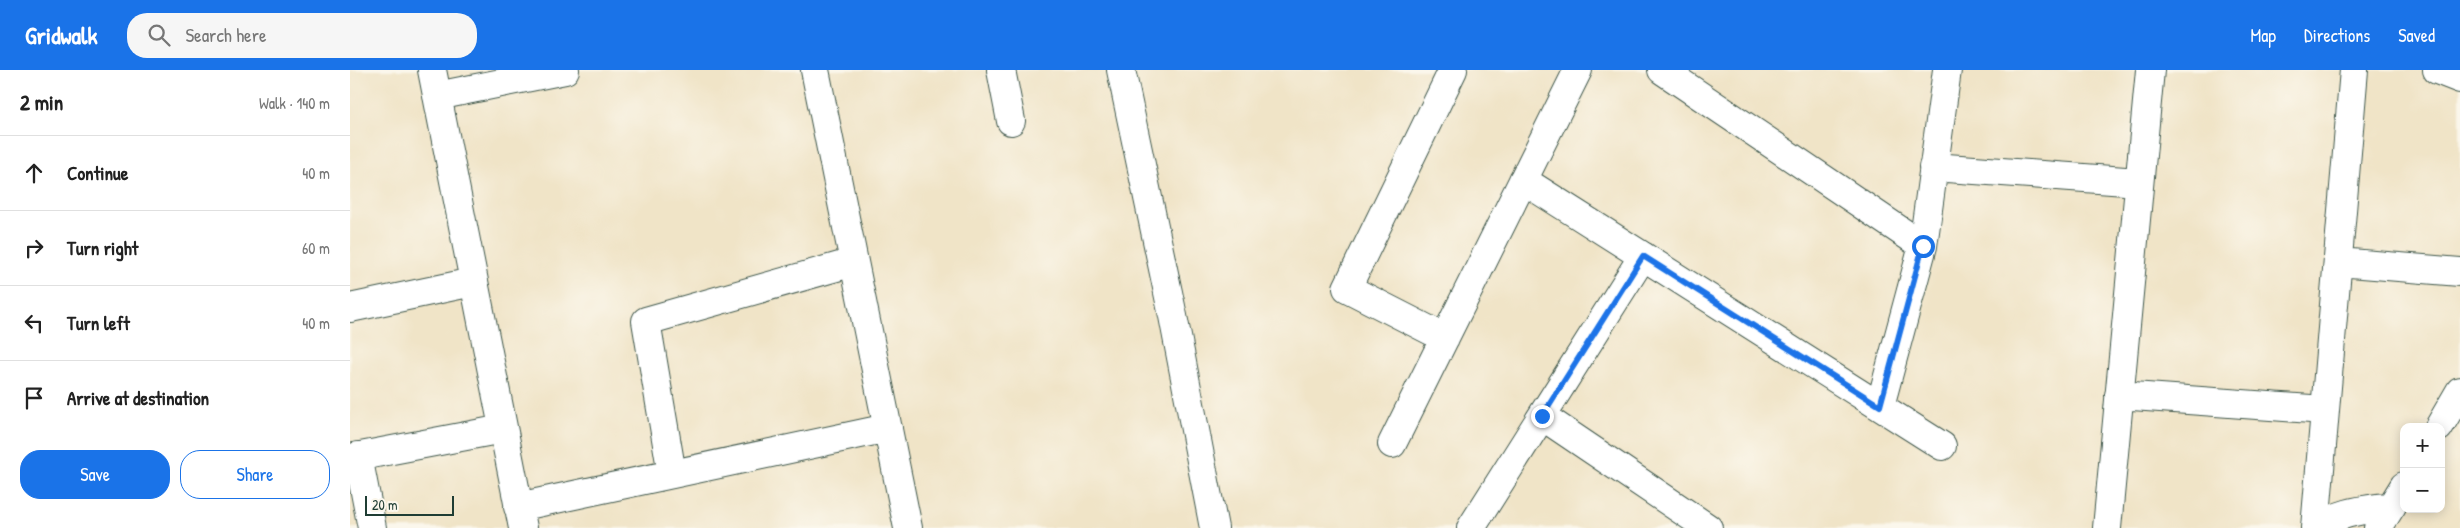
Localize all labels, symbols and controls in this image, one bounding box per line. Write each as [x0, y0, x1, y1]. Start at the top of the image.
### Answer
search box [127, 13, 477, 58]
text: Gridwalk [25, 19, 97, 51]
icon: search [145, 21, 173, 49]
text: Search here [185, 22, 267, 48]
text: Map [2251, 23, 2276, 48]
text: Directions [2304, 23, 2370, 48]
text: Saved [2398, 23, 2435, 48]
text: 2 min [20, 88, 63, 117]
text: Walk · 140 m [259, 92, 330, 114]
icon: ahead [20, 159, 48, 187]
text: Continue [67, 160, 128, 186]
text: 40 m [302, 162, 330, 184]
icon: right [20, 234, 48, 262]
text: Turn right [67, 235, 138, 261]
route start [1912, 235, 1935, 258]
text: 60 m [302, 237, 330, 259]
icon: left [20, 309, 48, 337]
text: Turn left [67, 310, 130, 336]
text: 40 m [302, 312, 330, 334]
icon: arrive [20, 384, 48, 412]
text: Arrive at destination [67, 385, 209, 411]
route end [1531, 405, 1554, 428]
map controls [2400, 423, 2445, 513]
button: + [2400, 423, 2445, 468]
button: Save [20, 450, 170, 499]
button: Share [180, 450, 330, 499]
button: − [2400, 468, 2445, 513]
scale bar [365, 493, 454, 516]
text: 20 m [372, 495, 398, 514]

